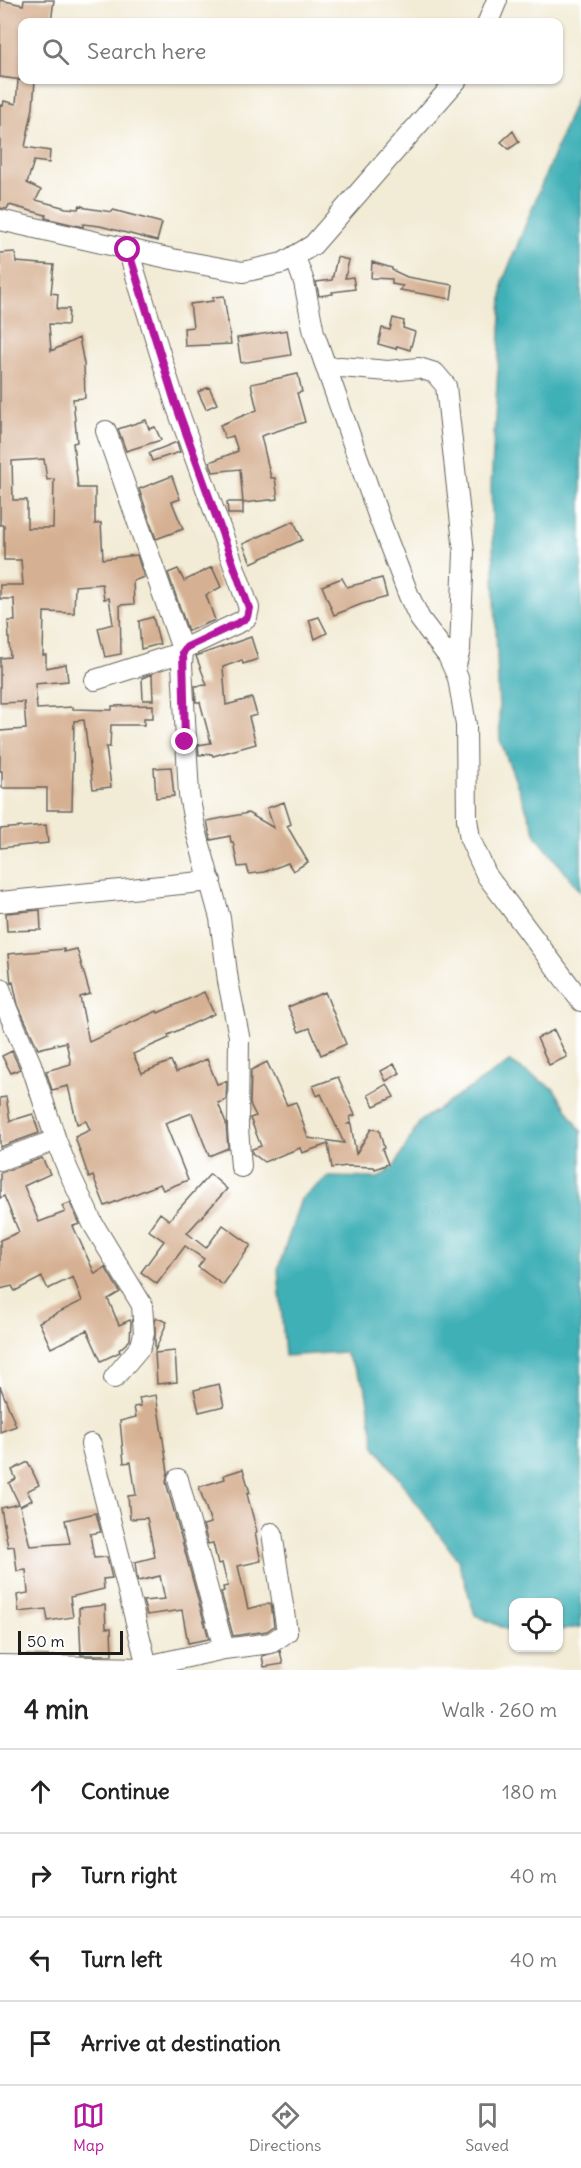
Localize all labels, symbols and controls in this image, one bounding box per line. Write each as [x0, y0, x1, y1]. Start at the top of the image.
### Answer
search box [18, 18, 563, 84]
icon: search [39, 35, 72, 68]
text: Search here [87, 37, 206, 65]
route start [114, 236, 140, 262]
route end [171, 728, 197, 754]
map controls [509, 1598, 563, 1652]
button: locate [509, 1598, 563, 1652]
scale bar [18, 1628, 123, 1656]
text: 50 m [27, 1631, 65, 1651]
text: 4 min [24, 1693, 89, 1726]
text: Walk · 260 m [441, 1697, 557, 1722]
icon: ahead [24, 1775, 57, 1808]
text: Continue [81, 1777, 170, 1805]
text: 180 m [502, 1779, 557, 1804]
icon: right [24, 1859, 57, 1892]
text: Turn right [81, 1861, 177, 1889]
text: 40 m [510, 1863, 557, 1888]
icon: left [24, 1943, 57, 1976]
text: Turn left [81, 1945, 162, 1973]
text: 40 m [510, 1947, 557, 1972]
icon: arrive [24, 2027, 57, 2060]
text: Arrive at destination [81, 2029, 281, 2057]
tab: Map [72, 2099, 105, 2155]
tab: Directions [249, 2099, 321, 2155]
tab: Saved [465, 2099, 509, 2155]

